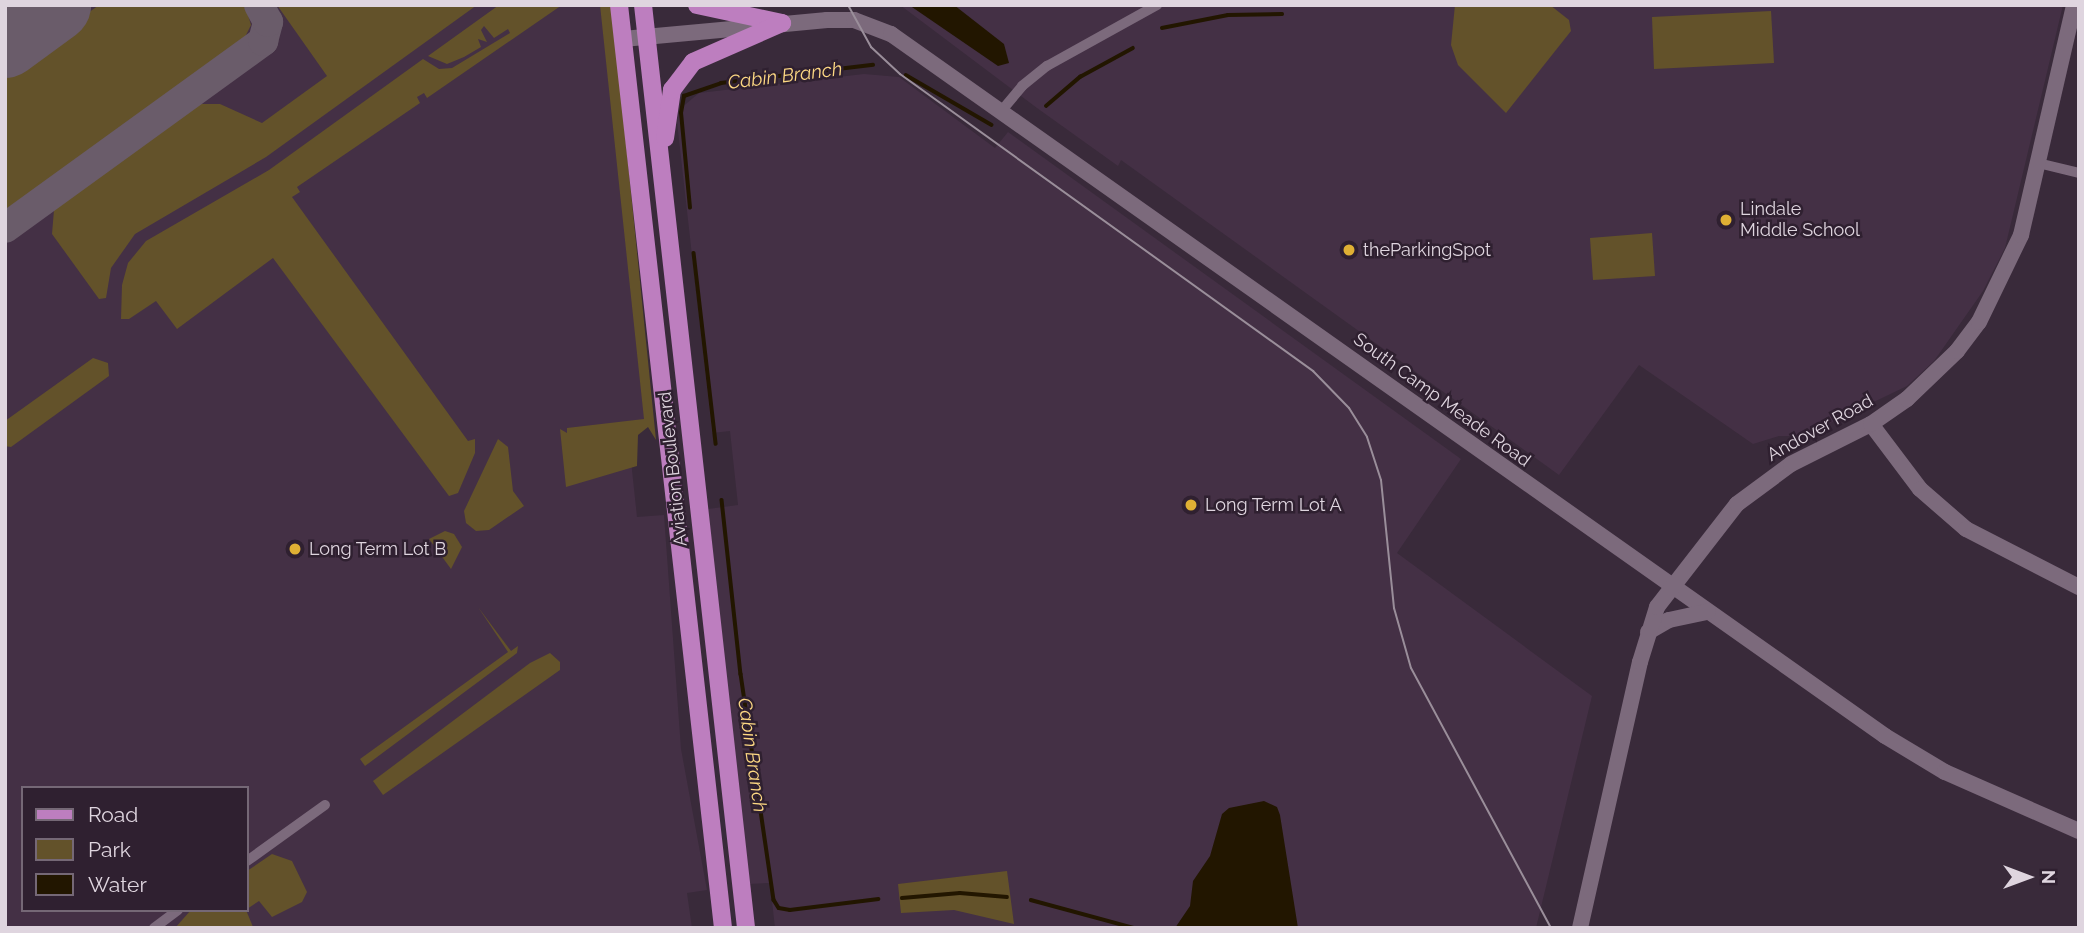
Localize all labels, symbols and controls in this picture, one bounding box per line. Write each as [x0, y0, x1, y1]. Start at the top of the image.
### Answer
water label: Cabin Branch [726, 58, 844, 94]
place label: Lindale Middle School [1740, 199, 1860, 242]
marker: Lindale Middle School [1718, 212, 1734, 228]
place label: theParkingSpot [1363, 239, 1491, 261]
marker: theParkingSpot [1341, 242, 1357, 258]
street label: South Camp Meade Road [1349, 329, 1535, 471]
street label: Aviation Boulevard [654, 390, 692, 548]
street label: Andover Road [1763, 390, 1877, 466]
place label: Long Term Lot A [1205, 494, 1343, 516]
marker: Long Term Lot A [1183, 497, 1199, 513]
place label: Long Term Lot B [309, 538, 447, 560]
marker: Long Term Lot B [287, 541, 303, 557]
water label: Cabin Branch [733, 696, 771, 814]
legend [21, 786, 248, 912]
text: Road [88, 802, 138, 827]
text: Park [88, 837, 131, 862]
north arrow [1993, 842, 2063, 912]
text: N [2038, 870, 2060, 884]
text: Water [88, 872, 147, 897]

